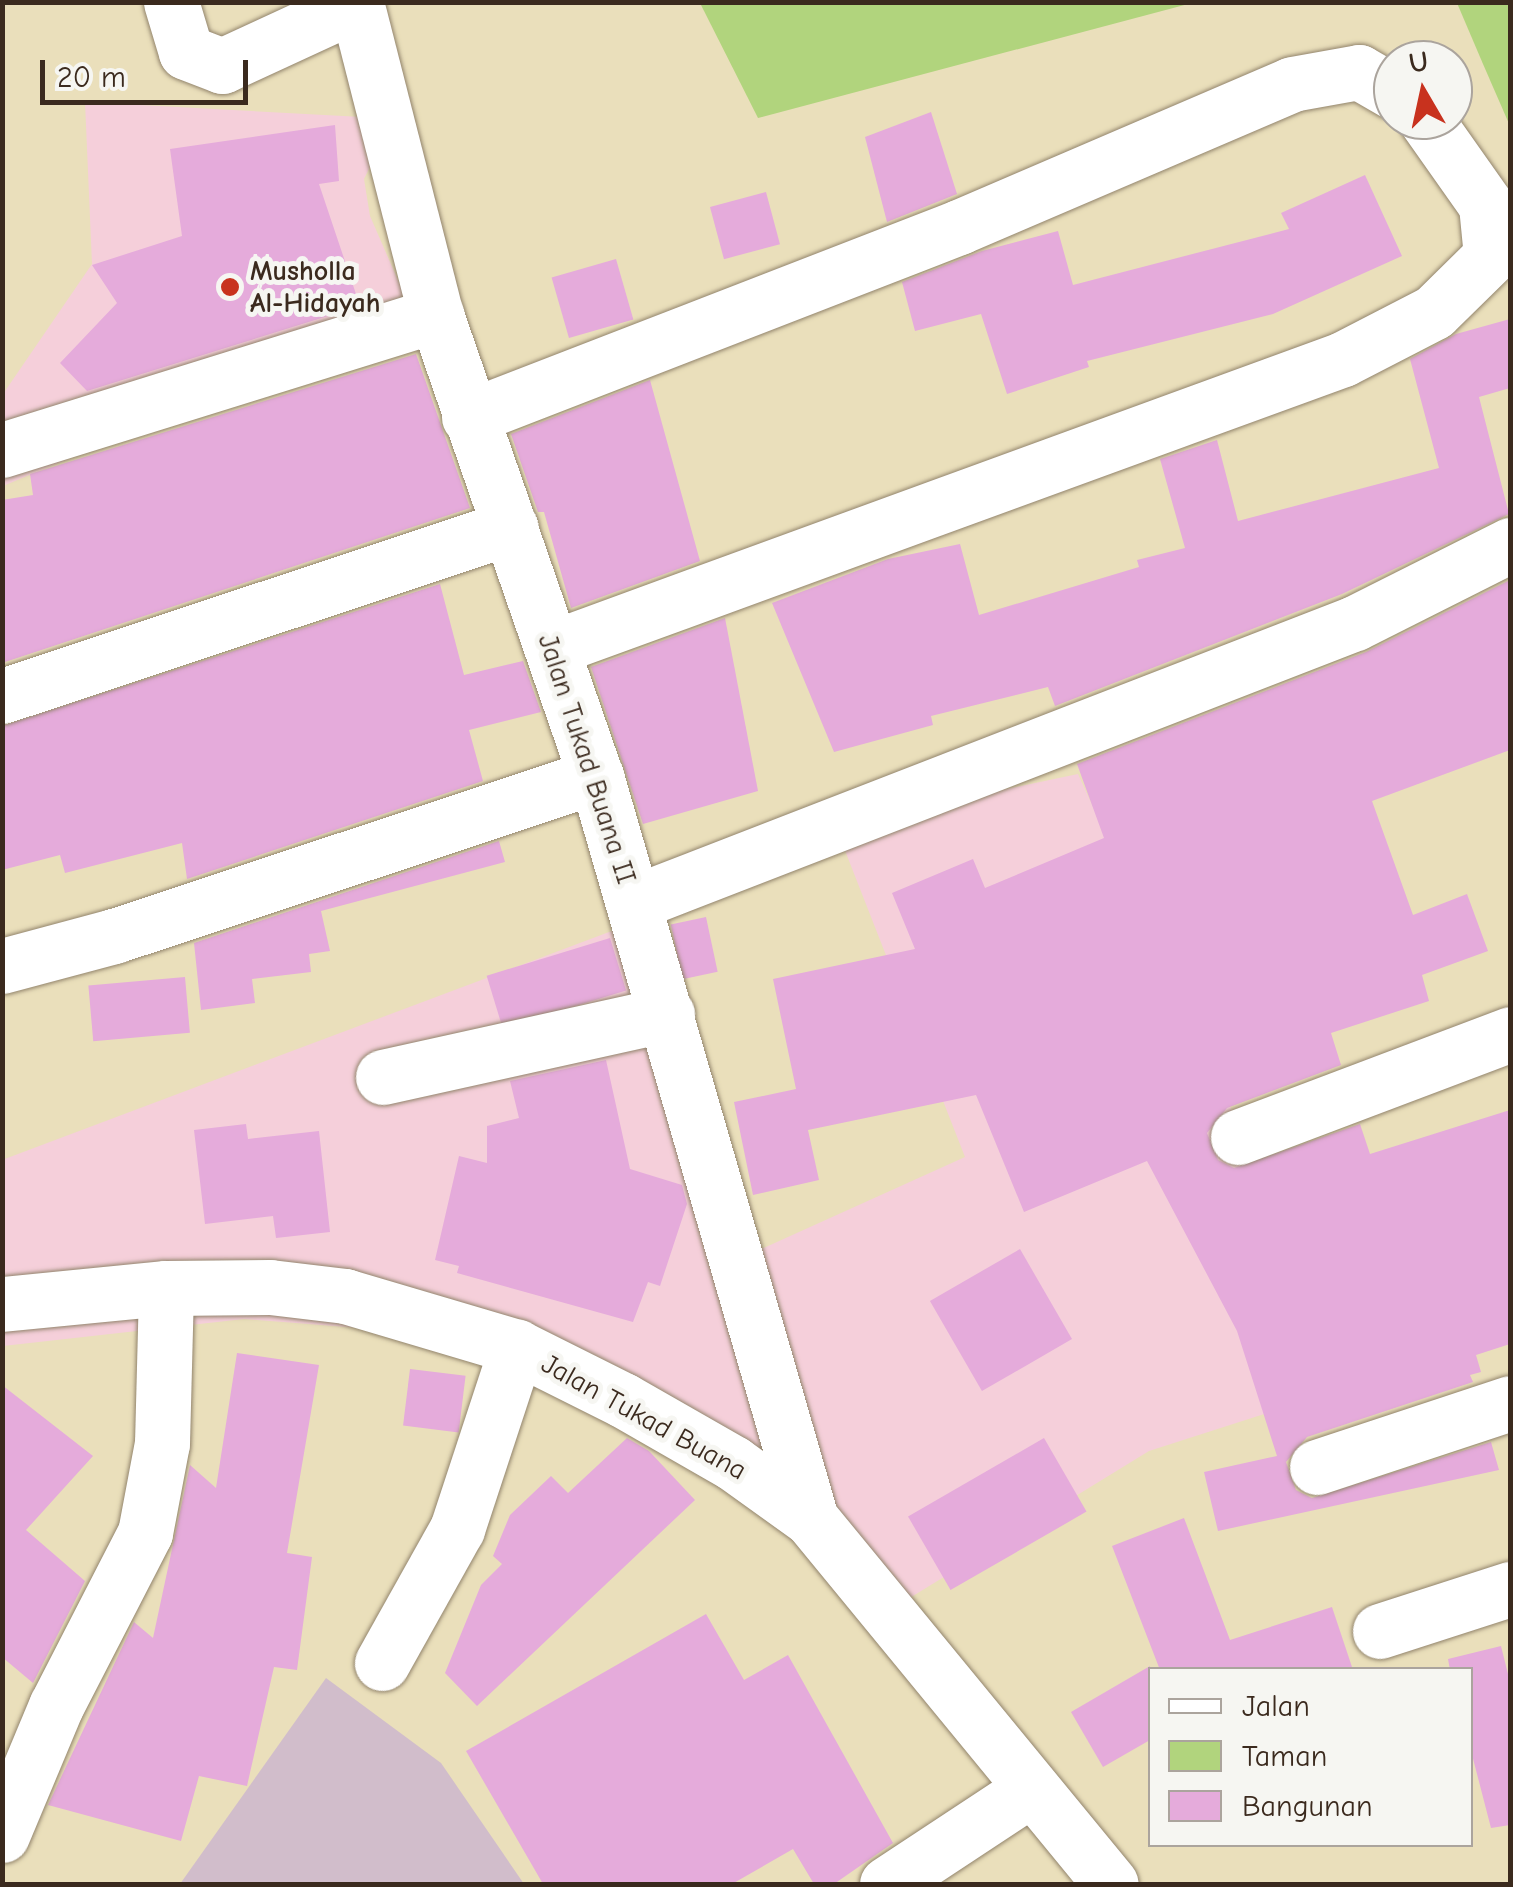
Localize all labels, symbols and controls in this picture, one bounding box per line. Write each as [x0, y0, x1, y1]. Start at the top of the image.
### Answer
scale bar [45, 40, 252, 102]
north arrow [1373, 40, 1473, 140]
text: U [1407, 45, 1430, 80]
text: 20 m [57, 60, 126, 95]
place label: Musholla Al-Hidayah [250, 254, 381, 320]
marker: Musholla Al-Hidayah [219, 276, 241, 298]
street label: Jalan Tukad Buana II [531, 630, 643, 888]
street label: Jalan Tukad Buana [536, 1347, 752, 1487]
legend [1148, 1667, 1473, 1847]
text: Jalan [1242, 1689, 1310, 1724]
text: Taman [1242, 1739, 1327, 1774]
text: Bangunan [1242, 1789, 1373, 1824]

